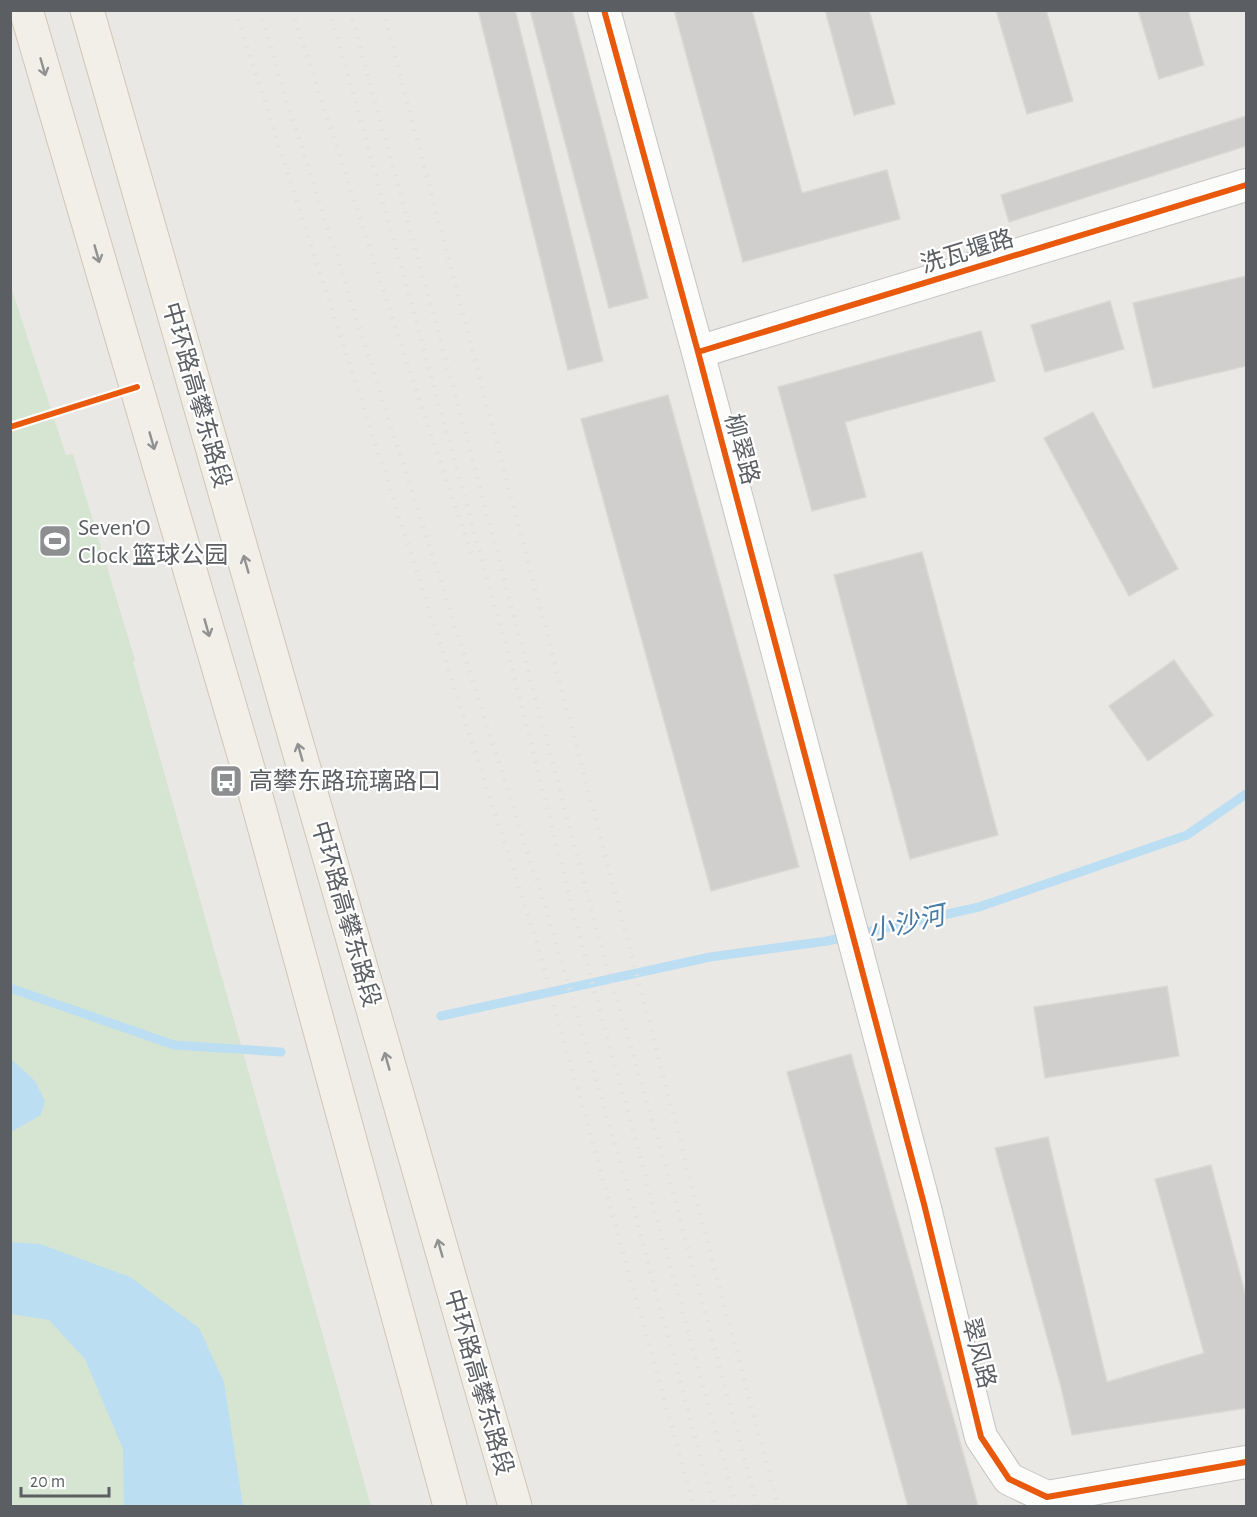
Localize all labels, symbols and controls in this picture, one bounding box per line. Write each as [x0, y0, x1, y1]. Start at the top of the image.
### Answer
one-way arrow [38, 57, 49, 76]
street label: 洗瓦堰路 [917, 225, 1017, 277]
one-way arrow [92, 244, 104, 263]
street label: 中环路高攀东路段 [158, 299, 236, 491]
street label: 柳翠路 [720, 411, 764, 487]
one-way arrow [147, 431, 158, 450]
place label: Seven'O Clock 篮球公园 [78, 516, 228, 568]
sports icon: Seven'O Clock 篮球公园 [37, 523, 73, 559]
one-way arrow [240, 555, 251, 574]
one-way arrow [202, 618, 213, 637]
one-way arrow [294, 743, 305, 762]
bus stop icon: 高攀东路琉璃路口 [208, 763, 244, 799]
place label: 高攀东路琉璃路口 [249, 768, 441, 794]
street label: 中环路高攀东路段 [307, 818, 385, 1010]
water label: 小沙河 [865, 900, 952, 945]
one-way arrow [381, 1052, 393, 1071]
one-way arrow [434, 1239, 446, 1258]
street label: 中环路高攀东路段 [440, 1286, 518, 1478]
street label: 翠风路 [958, 1315, 1000, 1391]
scale bar [21, 1460, 110, 1498]
text: 20 m [30, 1473, 65, 1491]

